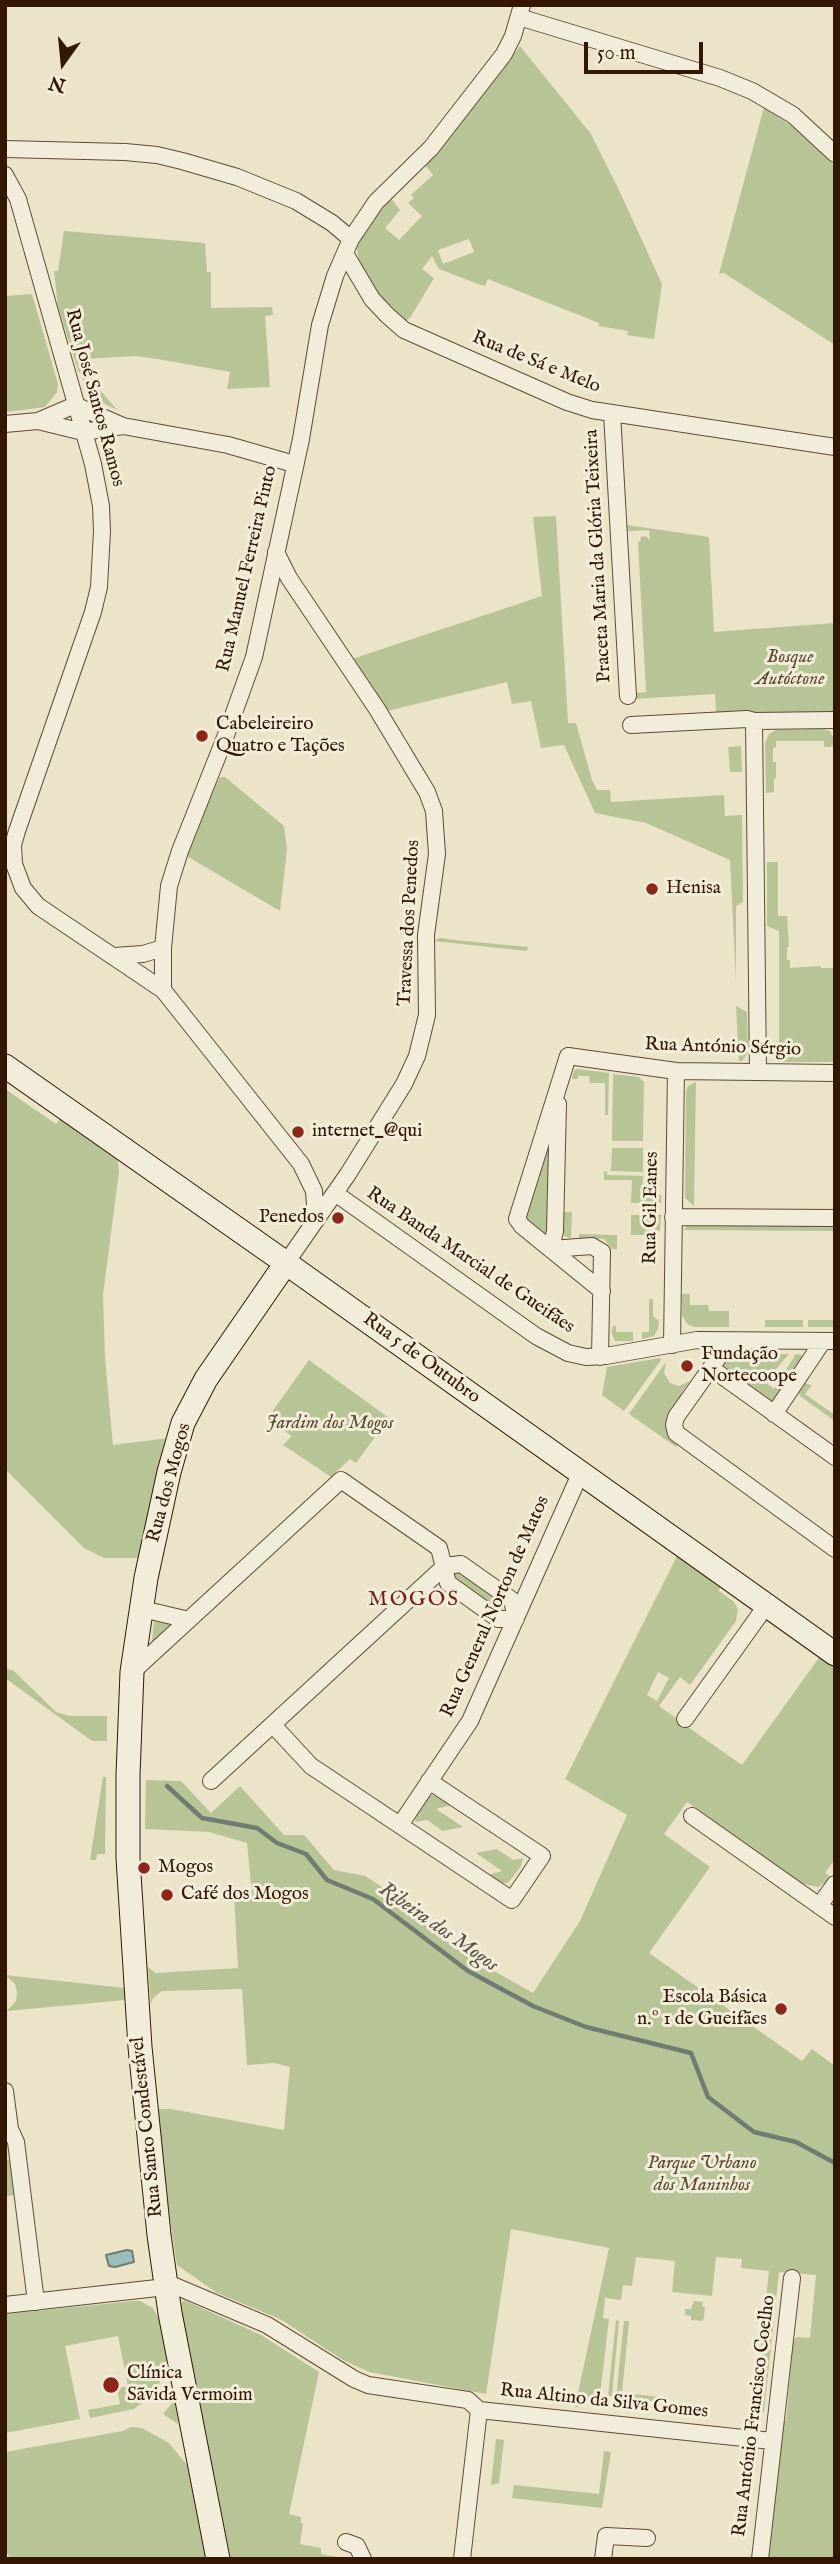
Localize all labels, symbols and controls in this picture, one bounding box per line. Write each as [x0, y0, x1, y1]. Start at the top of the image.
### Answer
north arrow [28, 28, 98, 98]
scale bar [588, 28, 707, 72]
text: 50 m [597, 40, 636, 67]
text: N [47, 70, 69, 97]
street label: Rua José Santos Ramos [59, 307, 129, 489]
street label: Rua de Sá e Melo [469, 327, 603, 399]
street label: Praceta Maria da Glória Teixeira [581, 429, 617, 683]
street label: Rua Manuel Ferreira Pinto [213, 464, 283, 674]
park label: Bosque Autóctone [756, 647, 824, 691]
place label: Cabeleireiro Quatro e Tações [216, 714, 345, 758]
marker: Cabeleireiro Quatro e Tações [194, 728, 210, 744]
street label: Travessa dos Penedos [394, 839, 426, 1007]
place label: Henisa [666, 878, 721, 900]
marker: Henisa [644, 881, 660, 897]
street label: Rua António Sérgio [644, 1034, 802, 1062]
place label: internet_@qui [312, 1121, 422, 1143]
marker: internet_@qui [290, 1124, 306, 1140]
street label: Rua Gil Eanes [640, 1151, 664, 1265]
street label: Rua Banda Marcial de Gueifães [362, 1183, 578, 1339]
place label: Penedos [259, 1207, 324, 1229]
marker: Penedos [330, 1210, 346, 1226]
street label: Rua 5 de Outubro [358, 1309, 484, 1409]
place label: Fundação Nortecoope [701, 1344, 797, 1388]
marker: Fundação Nortecoope [679, 1358, 695, 1374]
park label: Jardim dos Mogos [267, 1413, 393, 1435]
street label: Rua dos Mogos [143, 1421, 197, 1545]
street label: Rua General Norton de Matos [437, 1493, 555, 1721]
district label: MOGOS [369, 1588, 459, 1614]
place label: Mogos [158, 1857, 213, 1879]
marker: Mogos [136, 1860, 152, 1876]
water label: Ribeira dos Mogos [374, 1878, 502, 1978]
place label: Café dos Mogos [181, 1884, 309, 1906]
marker: Café dos Mogos [159, 1887, 175, 1903]
place label: Escola Básica n.º 1 de Gueifães [637, 1987, 767, 2031]
marker: Escola Básica n.º 1 de Gueifães [773, 2001, 789, 2017]
street label: Rua Santo Condestável [127, 2035, 169, 2219]
park label: Parque Urbano dos Maninhos [647, 2153, 757, 2197]
street label: Rua António Francisco Coelho [729, 2294, 781, 2538]
place label: Clínica Sãvida Vermoim [127, 2363, 253, 2407]
marker: Clínica Sãvida Vermoim [101, 2375, 121, 2395]
street label: Rua Altino da Silva Gomes [499, 2380, 709, 2424]

